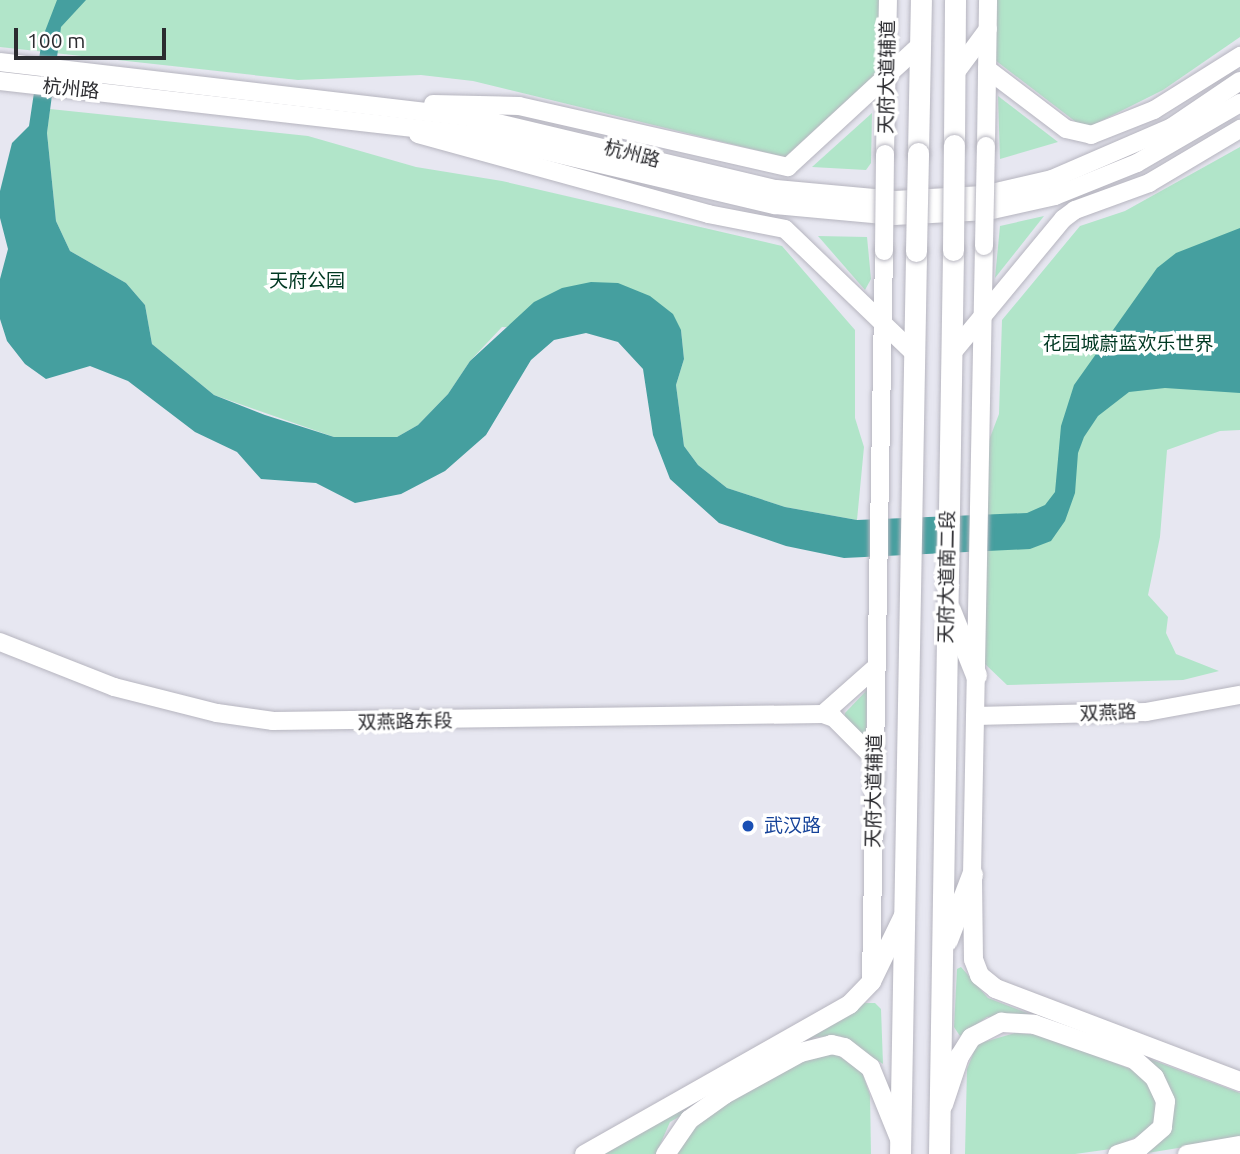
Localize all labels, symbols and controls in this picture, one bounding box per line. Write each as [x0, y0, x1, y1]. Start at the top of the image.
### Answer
scale bar [18, 14, 170, 58]
street label: 天府大道辅道 [875, 20, 899, 134]
text: 100 m [27, 28, 85, 52]
street label: 杭州路 [41, 75, 101, 103]
street label: 杭州路 [602, 136, 662, 172]
park label: 天府公园 [269, 270, 345, 292]
park label: 花园城蔚蓝欢乐世界 [1043, 333, 1213, 355]
street label: 天府大道南二段 [934, 510, 960, 644]
street label: 双燕路 [1079, 701, 1137, 725]
street label: 双燕路东段 [357, 710, 453, 734]
street label: 天府大道辅道 [862, 734, 886, 848]
place label: 武汉路 [764, 815, 821, 837]
marker: 武汉路 [738, 816, 758, 836]

